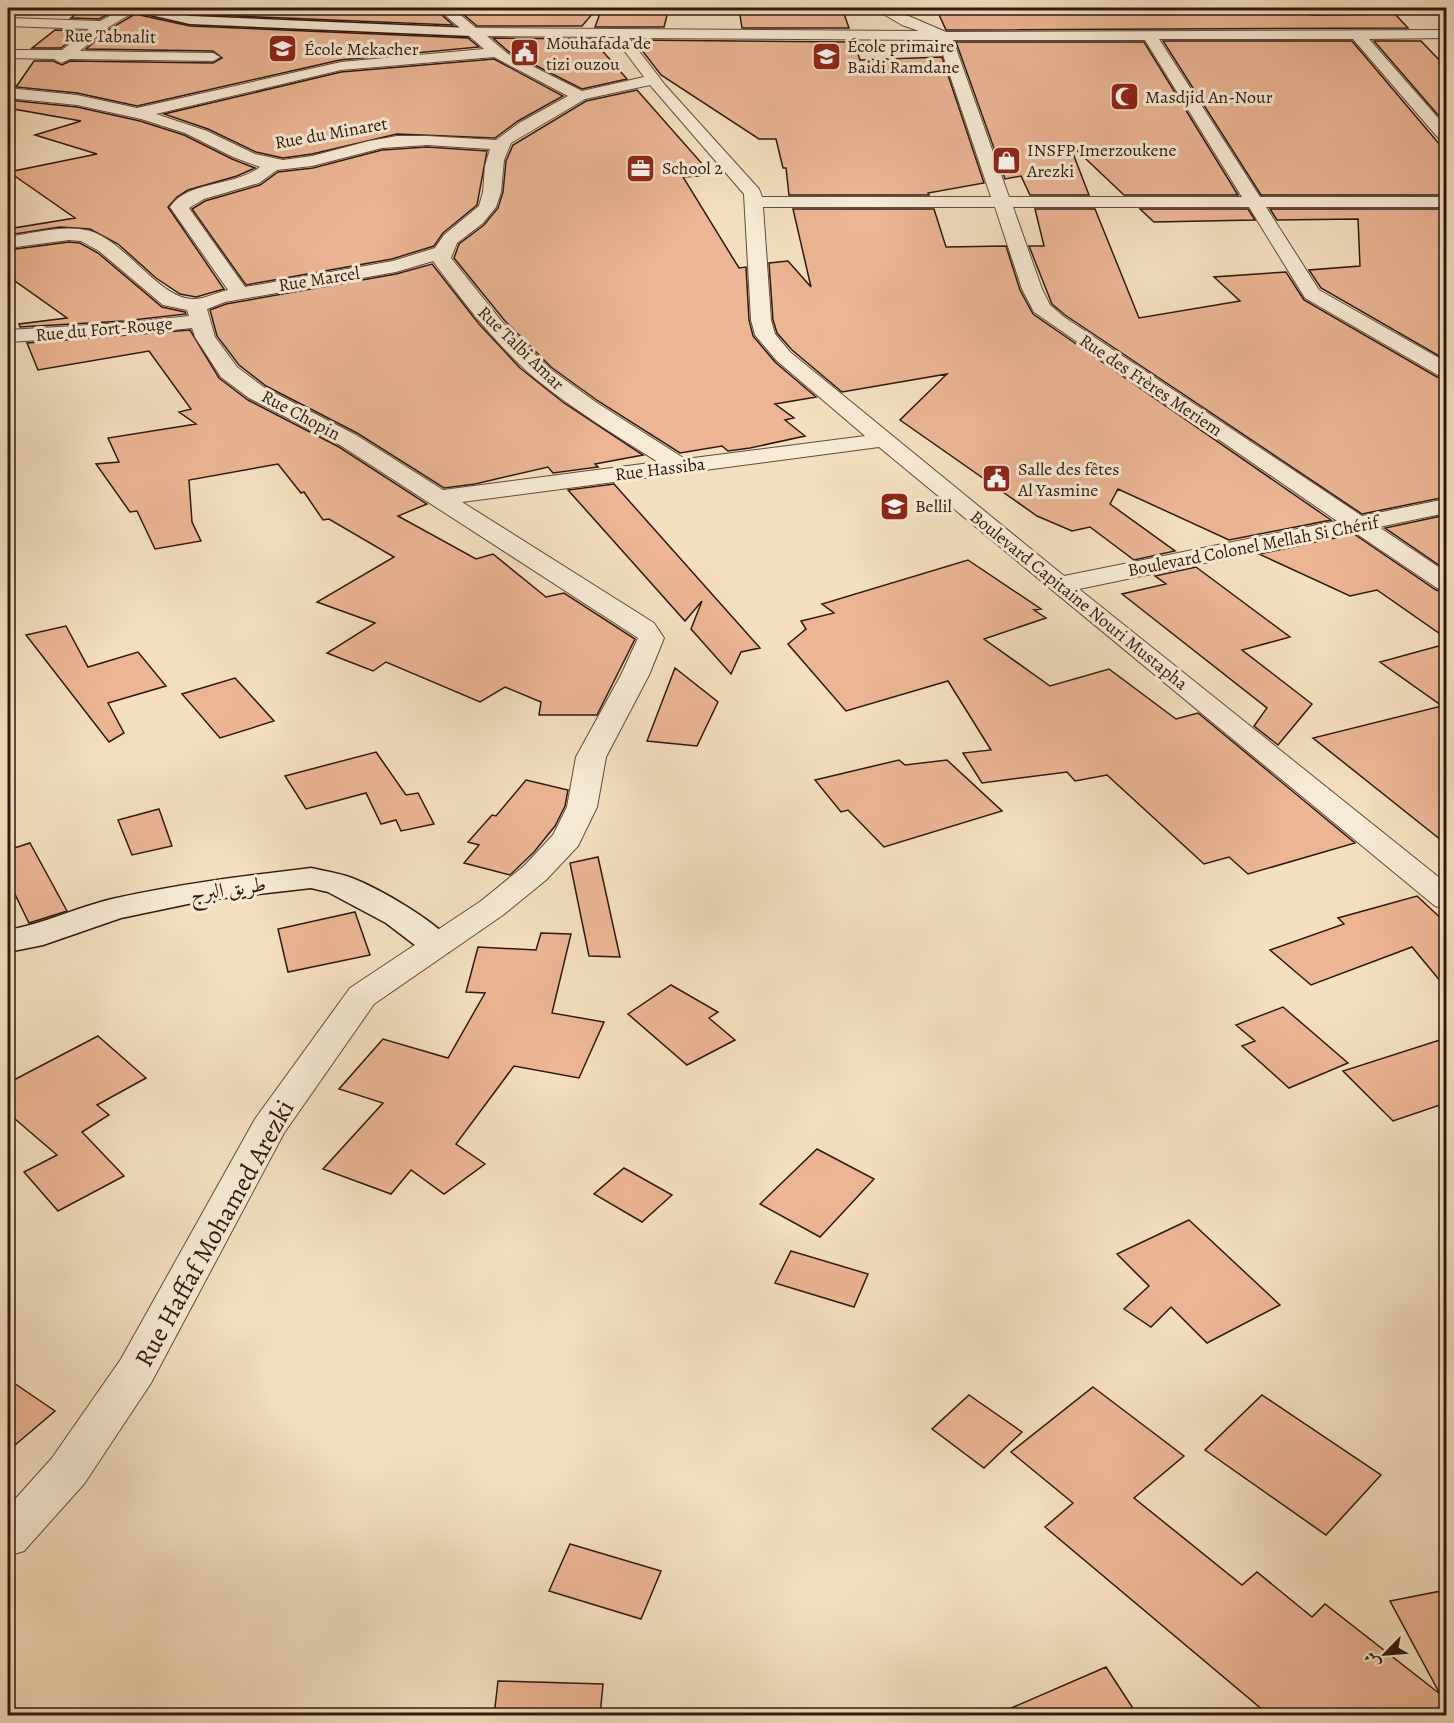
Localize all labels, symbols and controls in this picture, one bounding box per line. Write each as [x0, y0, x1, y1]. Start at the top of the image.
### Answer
street label: Rue Tabnalit [64, 23, 156, 49]
place label: Mouhafada de tizi ouzou [546, 31, 651, 76]
school or university icon: École Mekacher [267, 33, 299, 65]
place label: École primaire Baidi Ramdane [847, 34, 960, 79]
place label: École Mekacher [304, 37, 419, 61]
public building icon: Mouhafada de tizi ouzou [509, 37, 541, 69]
school or university icon: École primaire Baidi Ramdane [810, 40, 842, 72]
mosque icon: Masdjid An-Nour [1108, 81, 1140, 113]
place label: Masdjid An-Nour [1145, 85, 1273, 109]
street label: Rue du Minaret [273, 111, 389, 155]
place label: INSFP Imerzoukene Arezki [1026, 138, 1177, 183]
shop icon: INSFP Imerzoukene Arezki [990, 144, 1022, 176]
office icon: School 2 [625, 152, 657, 184]
place label: School 2 [662, 156, 723, 180]
street label: Rue Marcel [277, 261, 362, 297]
street label: Rue Talbi Amar [472, 301, 570, 396]
street label: Rue du Fort-Rouge [34, 311, 174, 347]
street label: Rue des Frères Meriem [1075, 328, 1227, 442]
street label: Rue Chopin [257, 384, 345, 446]
street label: Rue Hassiba [614, 452, 707, 486]
place label: Salle des fêtes Al Yasmine [1017, 457, 1119, 502]
public building icon: Salle des fêtes Al Yasmine [981, 463, 1013, 495]
school or university icon: Bellil [878, 490, 910, 522]
place label: Bellil [915, 494, 952, 518]
street label: Boulevard Capitaine Nouri Mustapha [965, 505, 1193, 696]
street label: Boulevard Colonel Mellah Si Chérif [1126, 509, 1383, 582]
street label: طريق البرج [188, 870, 268, 913]
street label: Rue Haffaf Mohamed Arezki [126, 1093, 303, 1373]
north arrow [1355, 1624, 1415, 1684]
text: ش [1359, 1648, 1386, 1672]

